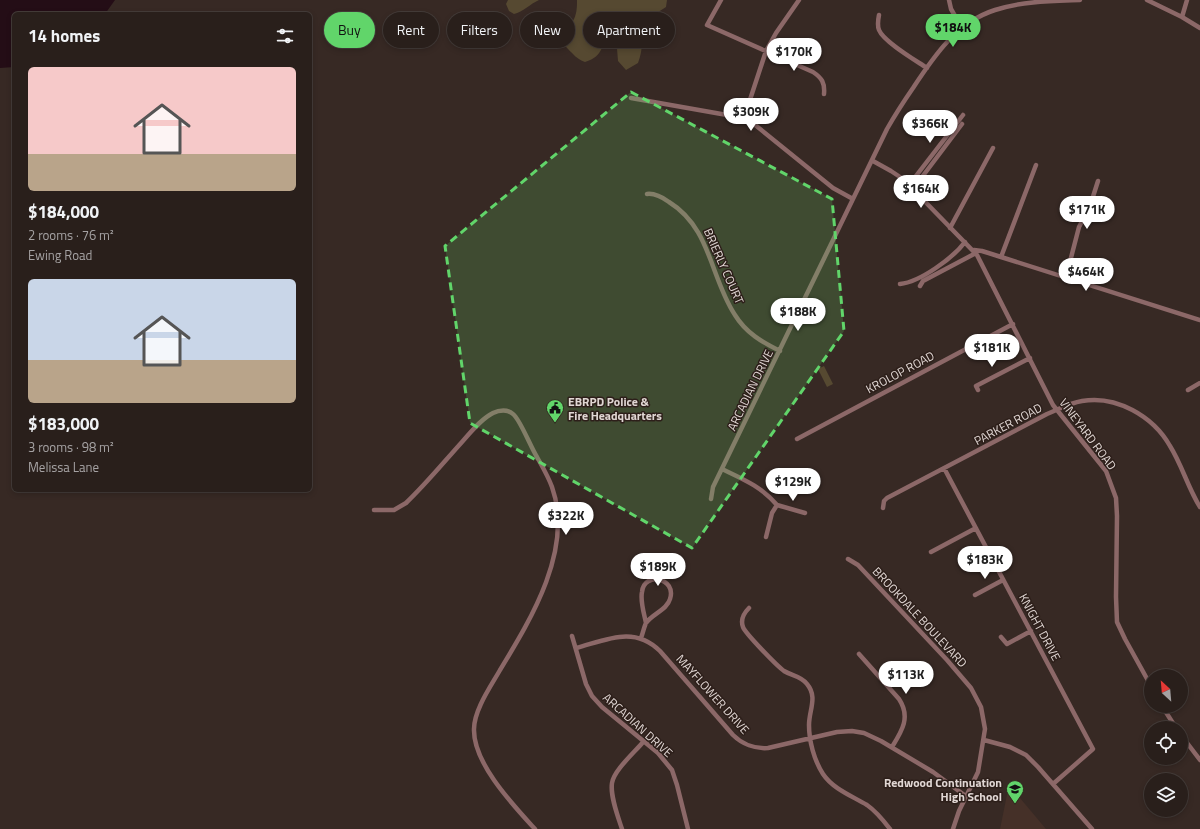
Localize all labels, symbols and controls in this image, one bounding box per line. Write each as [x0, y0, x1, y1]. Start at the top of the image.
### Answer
chip: Buy [324, 12, 375, 48]
chip: Rent [383, 12, 439, 48]
chip: Filters [447, 12, 512, 48]
chip: New [520, 12, 575, 48]
chip: Apartment [583, 12, 675, 48]
pin: $184K [925, 14, 981, 48]
text: $184K [935, 17, 971, 37]
text: 14 homes [28, 23, 100, 49]
icon: filters [274, 25, 296, 47]
pin: $170K [766, 38, 822, 72]
text: $170K [776, 41, 812, 61]
icon: home [126, 93, 198, 165]
pin: $309K [723, 98, 779, 132]
text: $309K [733, 101, 769, 121]
pin: $366K [902, 110, 958, 144]
text: $366K [912, 113, 948, 133]
pin: $164K [893, 175, 949, 209]
text: $164K [903, 178, 939, 198]
pin: $171K [1059, 196, 1115, 230]
text: $184,000 [28, 199, 99, 225]
text: $171K [1069, 199, 1105, 219]
text: 2 rooms · 76 m² [28, 225, 114, 245]
street label: BRIERLY COURT [699, 225, 749, 308]
text: Ewing Road [28, 245, 92, 265]
pin: $464K [1058, 258, 1114, 292]
text: $464K [1068, 261, 1104, 281]
pin: $188K [770, 298, 826, 332]
text: $188K [780, 301, 816, 321]
icon: home [126, 305, 198, 377]
pin: $181K [964, 334, 1020, 368]
text: $181K [974, 337, 1010, 357]
street label: ARCADIAN DRIVE [722, 346, 778, 434]
street label: KROLOP ROAD [862, 346, 938, 398]
place label: EBRPD Police & Fire Headquarters [568, 392, 662, 425]
street label: VINEYARD ROAD [1055, 394, 1121, 474]
public building icon: EBRPD Police & Fire Headquarters [545, 398, 565, 423]
street label: PARKER ROAD [970, 398, 1046, 450]
text: $183,000 [28, 411, 99, 437]
text: 3 rooms · 98 m² [28, 437, 114, 457]
text: Melissa Lane [28, 457, 99, 477]
pin: $129K [765, 468, 821, 502]
text: $129K [775, 471, 811, 491]
pin: $322K [538, 502, 594, 536]
text: $322K [548, 505, 584, 525]
pin: $183K [957, 546, 1013, 580]
text: $183K [967, 549, 1003, 569]
pin: $189K [630, 553, 686, 587]
text: $189K [640, 556, 676, 576]
street label: BROOKDALE BOULEVARD [868, 562, 972, 672]
street label: KNIGHT DRIVE [1014, 590, 1066, 664]
street label: MAYFLOWER DRIVE [672, 650, 754, 738]
pin: $113K [878, 661, 934, 695]
text: $113K [888, 664, 924, 684]
north arrow [1144, 669, 1188, 713]
map controls [1144, 669, 1188, 817]
street label: ARCADIAN DRIVE [599, 688, 678, 762]
button: locate [1144, 721, 1188, 765]
place label: Redwood Continuation High School [884, 773, 1002, 806]
button: layers [1144, 773, 1188, 817]
school or university icon: Redwood Continuation High School [1005, 779, 1025, 804]

